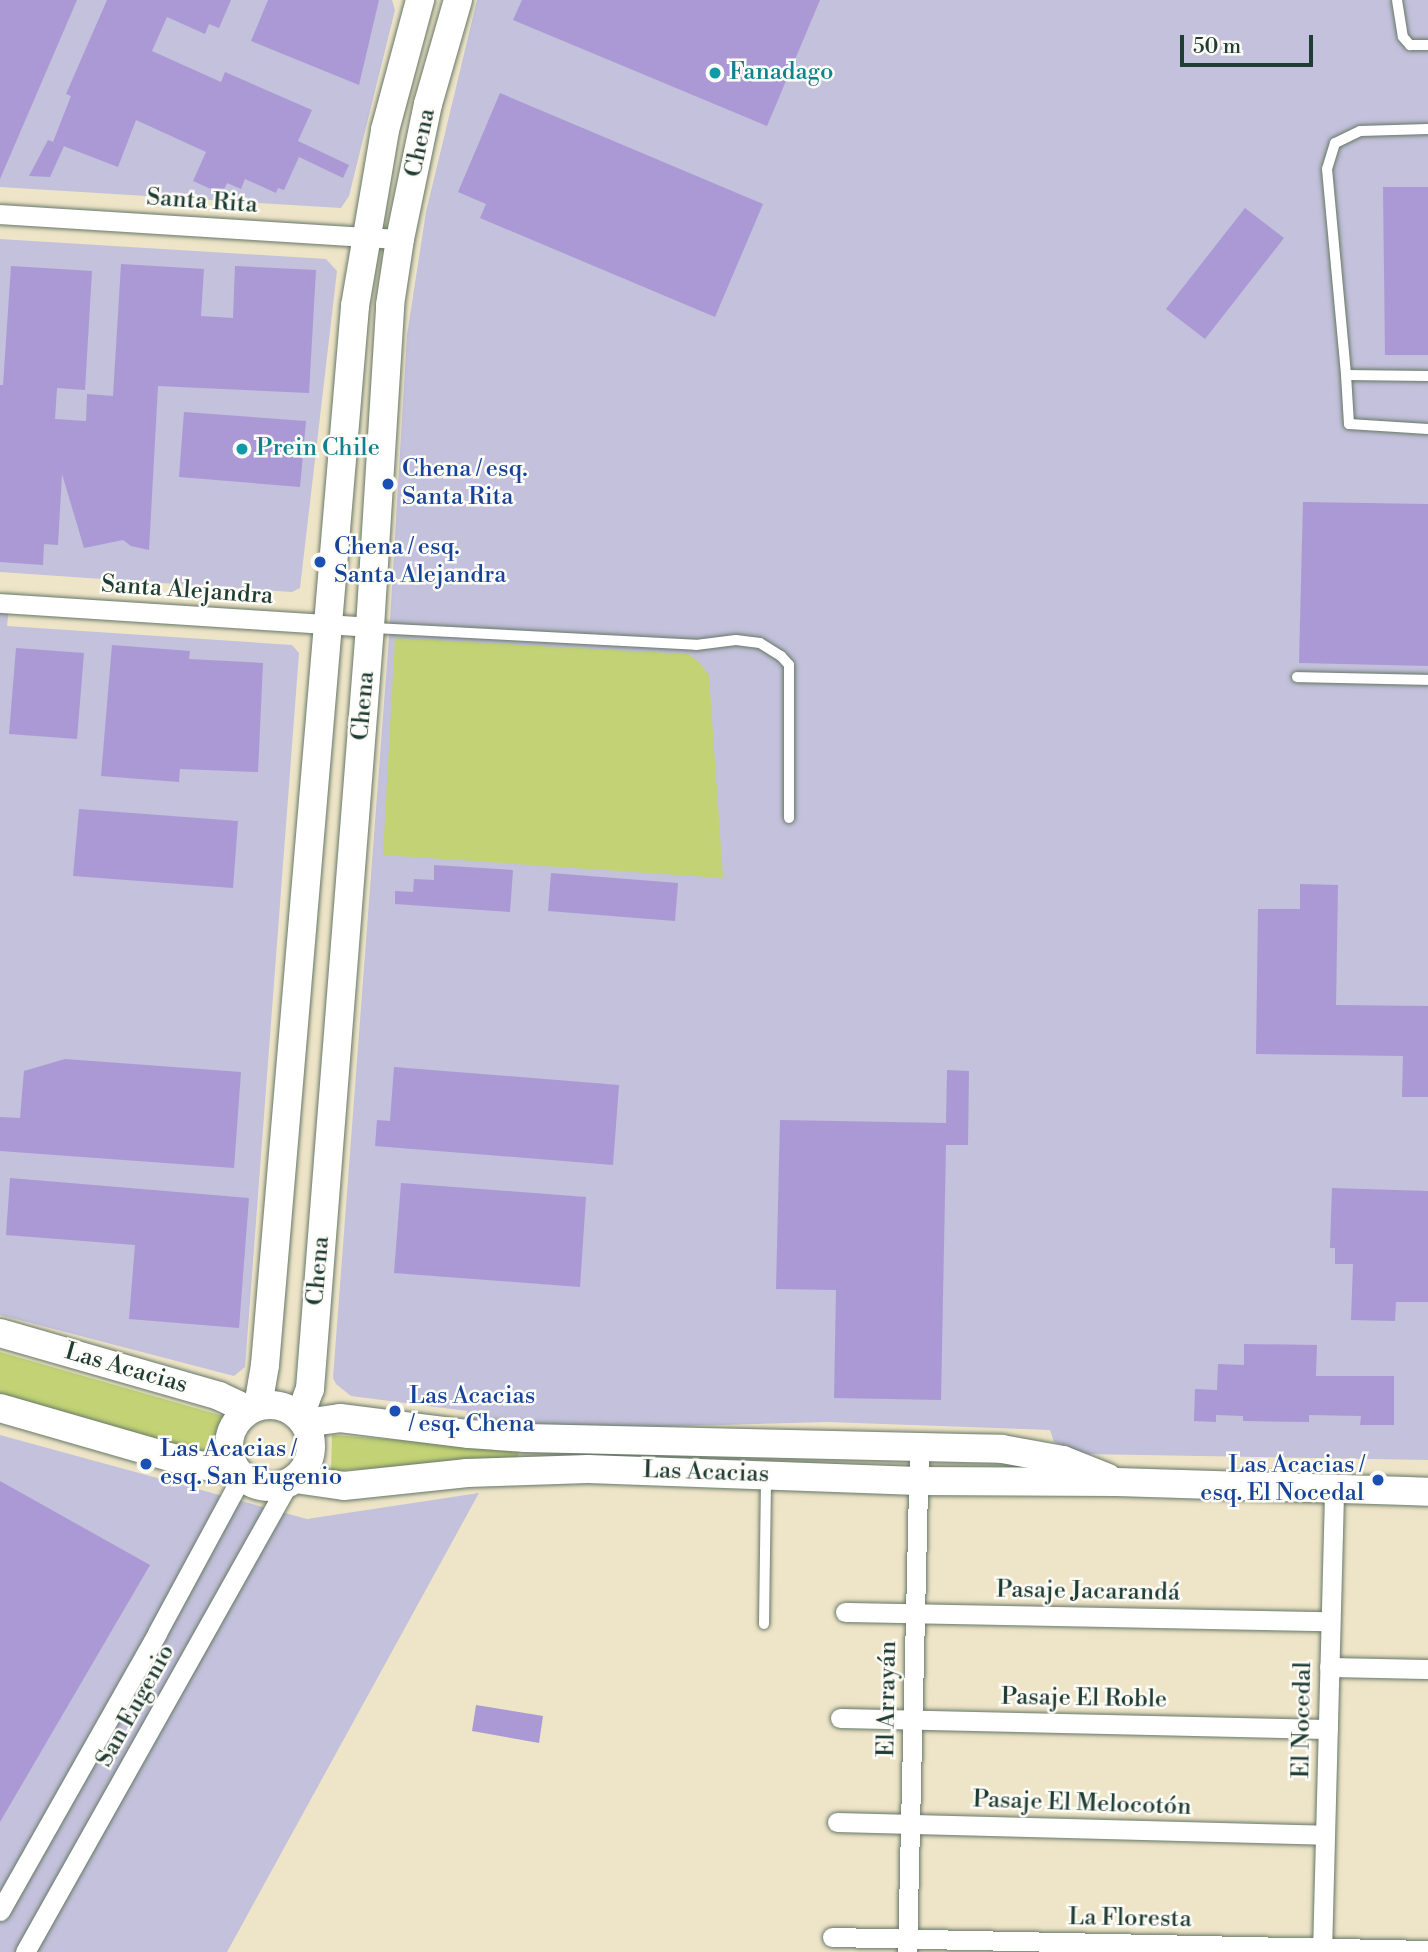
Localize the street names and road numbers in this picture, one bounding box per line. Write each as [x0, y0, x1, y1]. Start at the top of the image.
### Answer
street label: Chena [400, 106, 442, 180]
street label: Santa Rita [145, 184, 259, 220]
street label: Santa Alejandra [100, 571, 274, 611]
street label: Chena [347, 670, 381, 742]
street label: Chena [302, 1235, 336, 1307]
street label: Las Acacias [61, 1338, 191, 1400]
street label: Las Acacias [642, 1456, 770, 1490]
street label: Pasaje Jacarandá [996, 1576, 1180, 1608]
street label: San Eugenio [91, 1640, 181, 1772]
street label: El Arrayán [873, 1641, 903, 1757]
street label: El Nocedal [1288, 1661, 1318, 1779]
street label: Pasaje El Roble [1001, 1683, 1167, 1715]
street label: Pasaje El Melocotón [972, 1786, 1192, 1822]
street label: La Floresta [1068, 1904, 1192, 1934]

